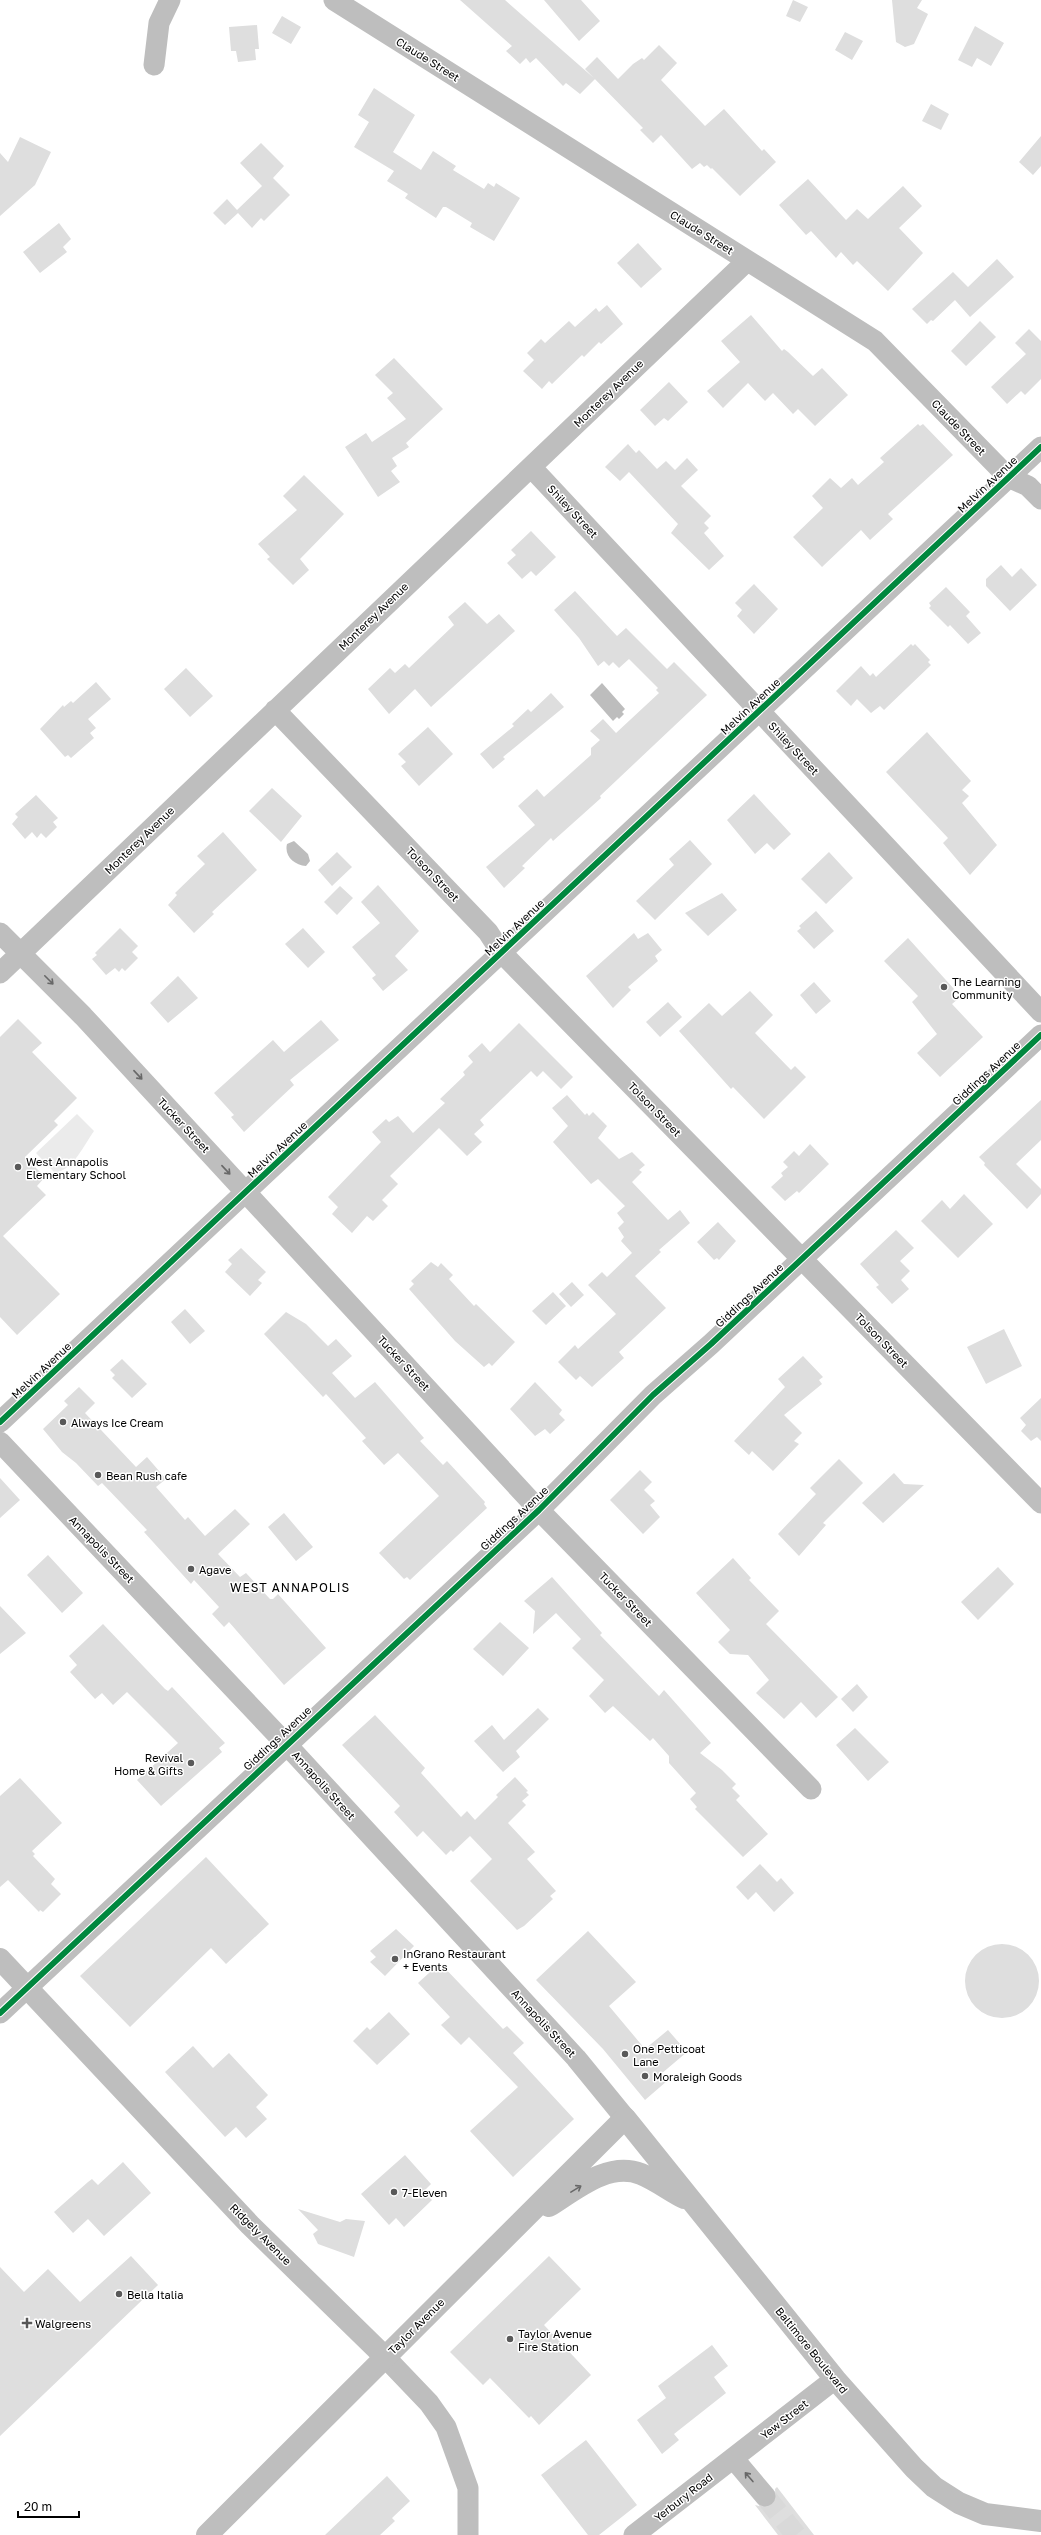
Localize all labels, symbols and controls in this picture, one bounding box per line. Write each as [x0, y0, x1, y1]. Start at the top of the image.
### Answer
street label: Claude Street [394, 34, 462, 84]
street label: Claude Street [668, 207, 736, 257]
street label: Monterey Avenue [571, 357, 645, 429]
street label: Claude Street [929, 396, 989, 458]
street label: Melvin Avenue [955, 453, 1019, 515]
street label: Shiley Street [545, 482, 601, 540]
street label: Monterey Avenue [336, 580, 410, 652]
street label: Melvin Avenue [718, 675, 782, 737]
street label: Shiley Street [766, 719, 822, 777]
street label: Monterey Avenue [102, 804, 176, 876]
street label: Tolson Street [404, 844, 462, 904]
street label: Melvin Avenue [482, 896, 546, 958]
one-way arrow [44, 975, 54, 985]
place label: The Learning Community [952, 975, 1021, 1001]
marker: The Learning Community [939, 982, 949, 992]
street label: Giddings Avenue [949, 1038, 1023, 1108]
one-way arrow [133, 1070, 143, 1080]
street label: Tolson Street [626, 1079, 684, 1139]
street label: Tucker Street [155, 1095, 213, 1155]
street label: Melvin Avenue [245, 1118, 309, 1180]
place label: West Annapolis Elementary School [26, 1155, 126, 1181]
marker: West Annapolis Elementary School [13, 1162, 23, 1172]
one-way arrow [221, 1165, 231, 1175]
street label: Giddings Avenue [712, 1260, 786, 1330]
street label: Tolson Street [853, 1310, 911, 1370]
street label: Tucker Street [375, 1333, 433, 1393]
street label: Melvin Avenue [9, 1339, 73, 1401]
place label: Always Ice Cream [71, 1416, 164, 1429]
marker: Always Ice Cream [58, 1417, 68, 1427]
place label: Bean Rush cafe [106, 1469, 187, 1482]
marker: Bean Rush cafe [93, 1470, 103, 1480]
street label: Giddings Avenue [477, 1483, 551, 1553]
street label: Annapolis Street [67, 1513, 137, 1585]
place label: Agave [199, 1563, 231, 1576]
marker: Agave [186, 1564, 196, 1574]
street label: Tucker Street [597, 1569, 655, 1629]
district label: WEST ANNAPOLIS [230, 1580, 350, 1595]
street label: Giddings Avenue [240, 1703, 314, 1773]
street label: Annapolis Street [290, 1748, 358, 1822]
place label: Revival Home & Gifts [114, 1751, 183, 1777]
marker: Revival Home & Gifts [186, 1758, 196, 1768]
place label: InGrano Restaurant + Events [403, 1947, 506, 1973]
marker: InGrano Restaurant + Events [390, 1954, 400, 1964]
street label: Annapolis Street [509, 1986, 579, 2060]
place label: One Petticoat Lane [633, 2042, 705, 2068]
marker: One Petticoat Lane [620, 2049, 630, 2059]
place label: Moraleigh Goods [653, 2070, 742, 2083]
marker: Moraleigh Goods [640, 2071, 650, 2081]
one-way arrow [570, 2185, 582, 2193]
place label: 7-Eleven [402, 2186, 447, 2199]
marker: 7-Eleven [389, 2187, 399, 2197]
street label: Ridgely Avenue [228, 2201, 294, 2267]
place label: Bella Italia [127, 2288, 184, 2301]
marker: Bella Italia [114, 2289, 124, 2299]
street label: Taylor Avenue [385, 2295, 447, 2357]
street label: Baltimore Boulevard [773, 2304, 851, 2396]
place label: Walgreens [35, 2317, 91, 2330]
marker: Walgreens [22, 2318, 32, 2328]
place label: Taylor Avenue Fire Station [518, 2327, 592, 2353]
marker: Taylor Avenue Fire Station [505, 2334, 515, 2344]
street label: Yew Street [758, 2396, 810, 2442]
street label: Yerbury Road [651, 2470, 715, 2524]
one-way arrow [745, 2472, 754, 2482]
scale bar [18, 2493, 79, 2519]
text: 20 m [24, 2499, 52, 2514]

